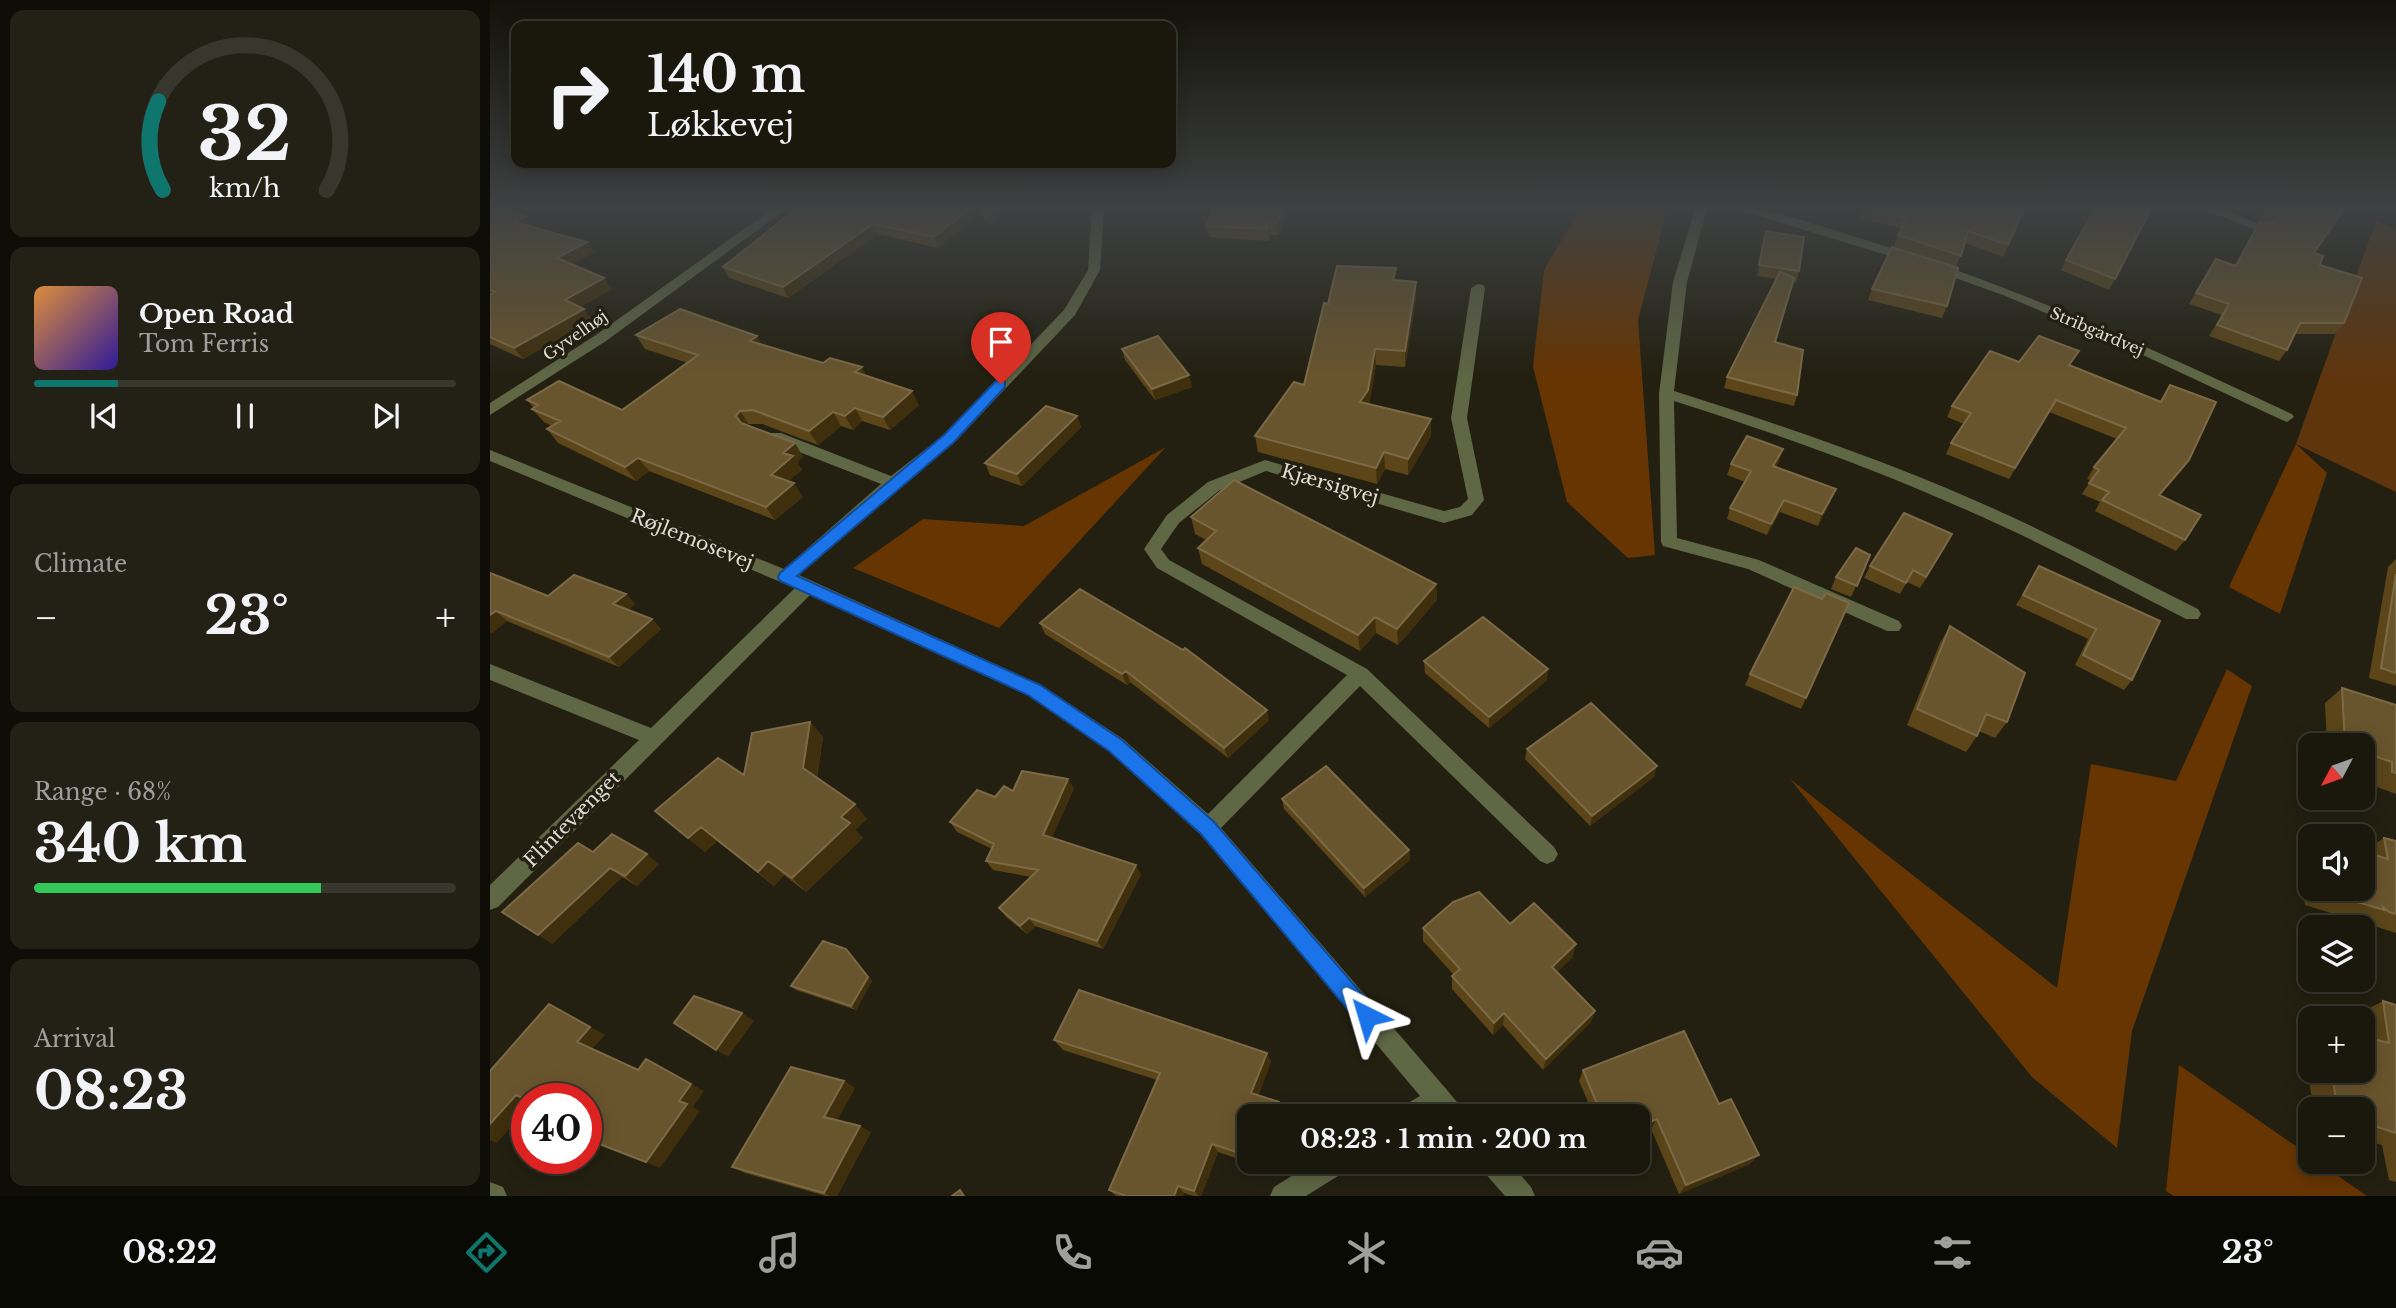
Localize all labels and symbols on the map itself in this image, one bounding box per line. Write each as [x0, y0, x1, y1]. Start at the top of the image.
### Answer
street label: Stribgårdvej [2047, 302, 2147, 360]
street label: Gyvelhøj [539, 306, 611, 364]
pin [971, 312, 1031, 384]
street label: Kjærsigvej [1279, 459, 1381, 509]
street label: Røjlemosevej [627, 504, 757, 574]
north arrow [2298, 733, 2375, 810]
street label: Flintevænget [519, 766, 625, 872]
position arrow [1330, 979, 1404, 1053]
speed limit sign: 40 [511, 1083, 602, 1174]

